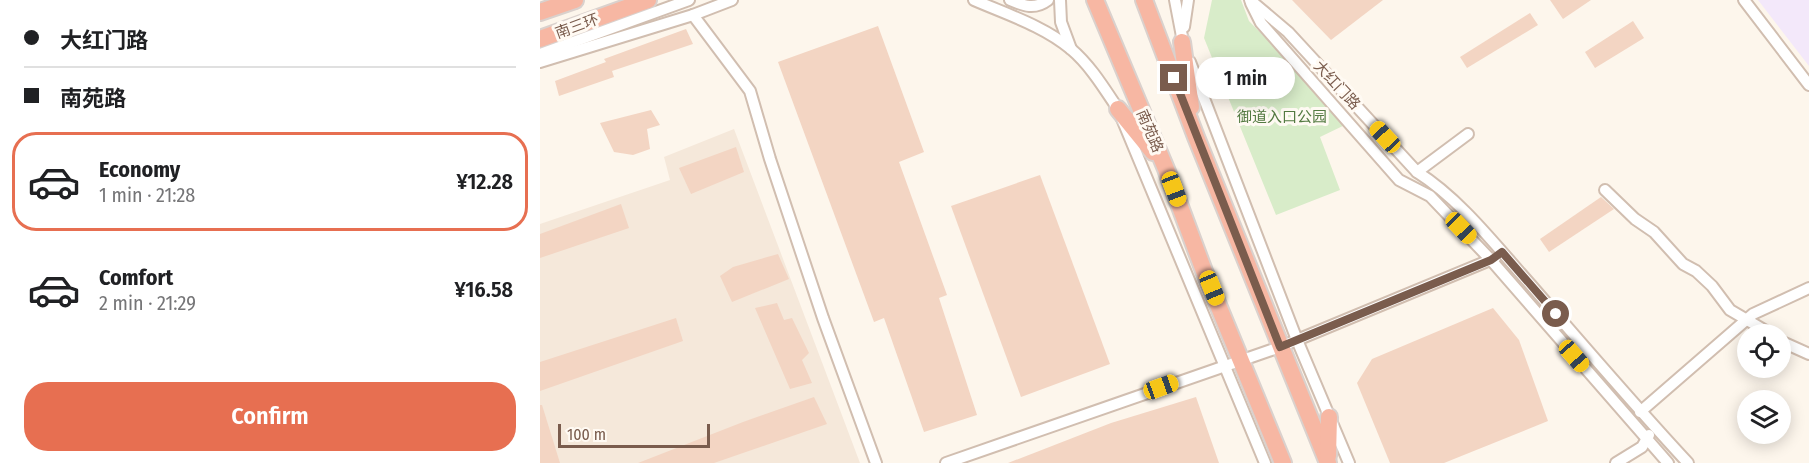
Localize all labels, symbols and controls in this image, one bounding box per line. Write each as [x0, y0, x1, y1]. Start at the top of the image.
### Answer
street label: 南三环 [553, 10, 601, 42]
text: 大红门路 [60, 27, 148, 54]
callout: 1 min [1195, 57, 1294, 99]
street label: 大红门路 [1310, 57, 1364, 113]
route end [1160, 64, 1187, 91]
text: 1 min [1224, 66, 1267, 90]
text: 南苑路 [60, 85, 126, 112]
street label: 南苑路 [1133, 107, 1167, 155]
park label: 御道入口公园 [1237, 108, 1327, 126]
car [1366, 118, 1404, 156]
icon: car [27, 155, 81, 209]
text: Economy [99, 156, 180, 183]
text: ¥12.28 [457, 168, 513, 195]
car [1159, 169, 1189, 209]
text: 1 min · 21:28 [99, 183, 195, 207]
car [1442, 209, 1480, 247]
icon: car [27, 263, 81, 317]
text: Comfort [99, 264, 173, 291]
car [1197, 268, 1227, 308]
text: ¥16.58 [455, 276, 513, 303]
text: 2 min · 21:29 [99, 291, 196, 315]
route start [1542, 300, 1569, 327]
map controls [1737, 324, 1791, 444]
button: locate [1737, 324, 1791, 378]
car [1555, 337, 1593, 375]
car [1141, 372, 1181, 402]
button: Confirm [24, 382, 516, 451]
button: layers [1737, 390, 1791, 444]
scale bar [558, 421, 710, 448]
text: 100 m [567, 425, 606, 444]

